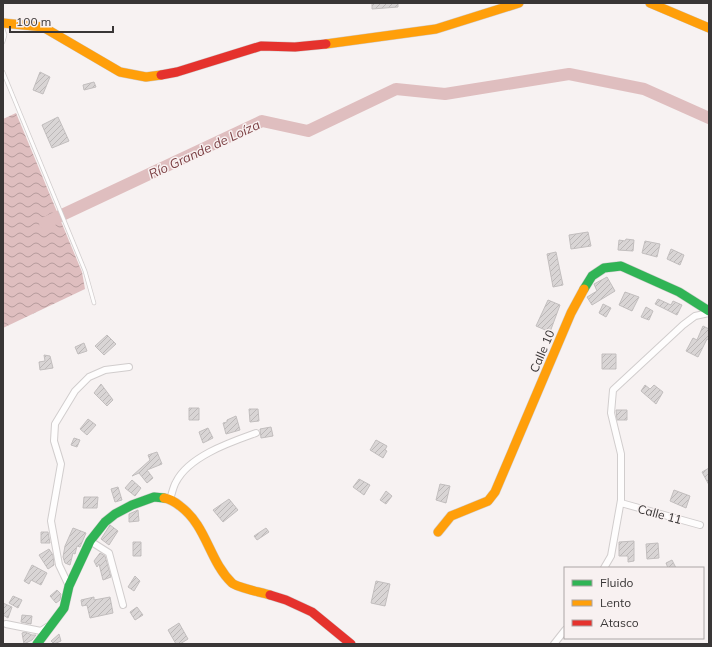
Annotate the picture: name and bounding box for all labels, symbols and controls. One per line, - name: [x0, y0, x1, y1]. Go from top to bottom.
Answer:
- scale bar: [10, 8, 113, 34]
- text: 100 m: [16, 14, 51, 29]
- water label: Río Grande de Loíza: [146, 116, 262, 182]
- street label: Calle 10: [526, 327, 558, 375]
- street label: Calle 11: [636, 501, 684, 527]
- legend: [564, 567, 704, 639]
- text: Fluido: [600, 575, 634, 590]
- text: Lento: [600, 595, 631, 610]
- text: Atasco: [600, 615, 639, 630]

